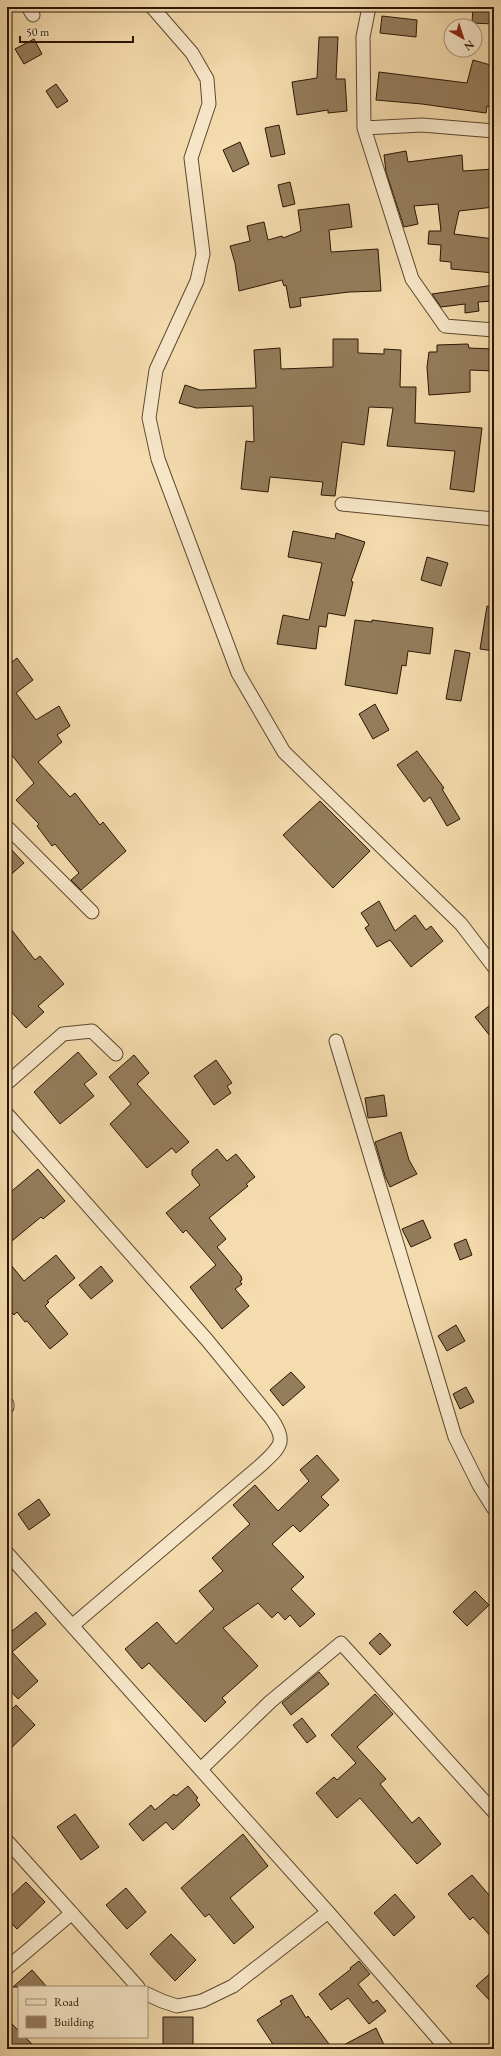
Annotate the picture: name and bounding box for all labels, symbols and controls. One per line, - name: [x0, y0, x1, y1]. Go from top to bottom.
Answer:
- scale bar: [20, 18, 133, 44]
- north arrow: [443, 18, 483, 58]
- text: 50 m: [26, 24, 50, 40]
- text: N: [461, 38, 477, 54]
- legend: [18, 1986, 148, 2038]
- text: Road: [54, 1994, 80, 2010]
- text: Building: [54, 2014, 95, 2030]

